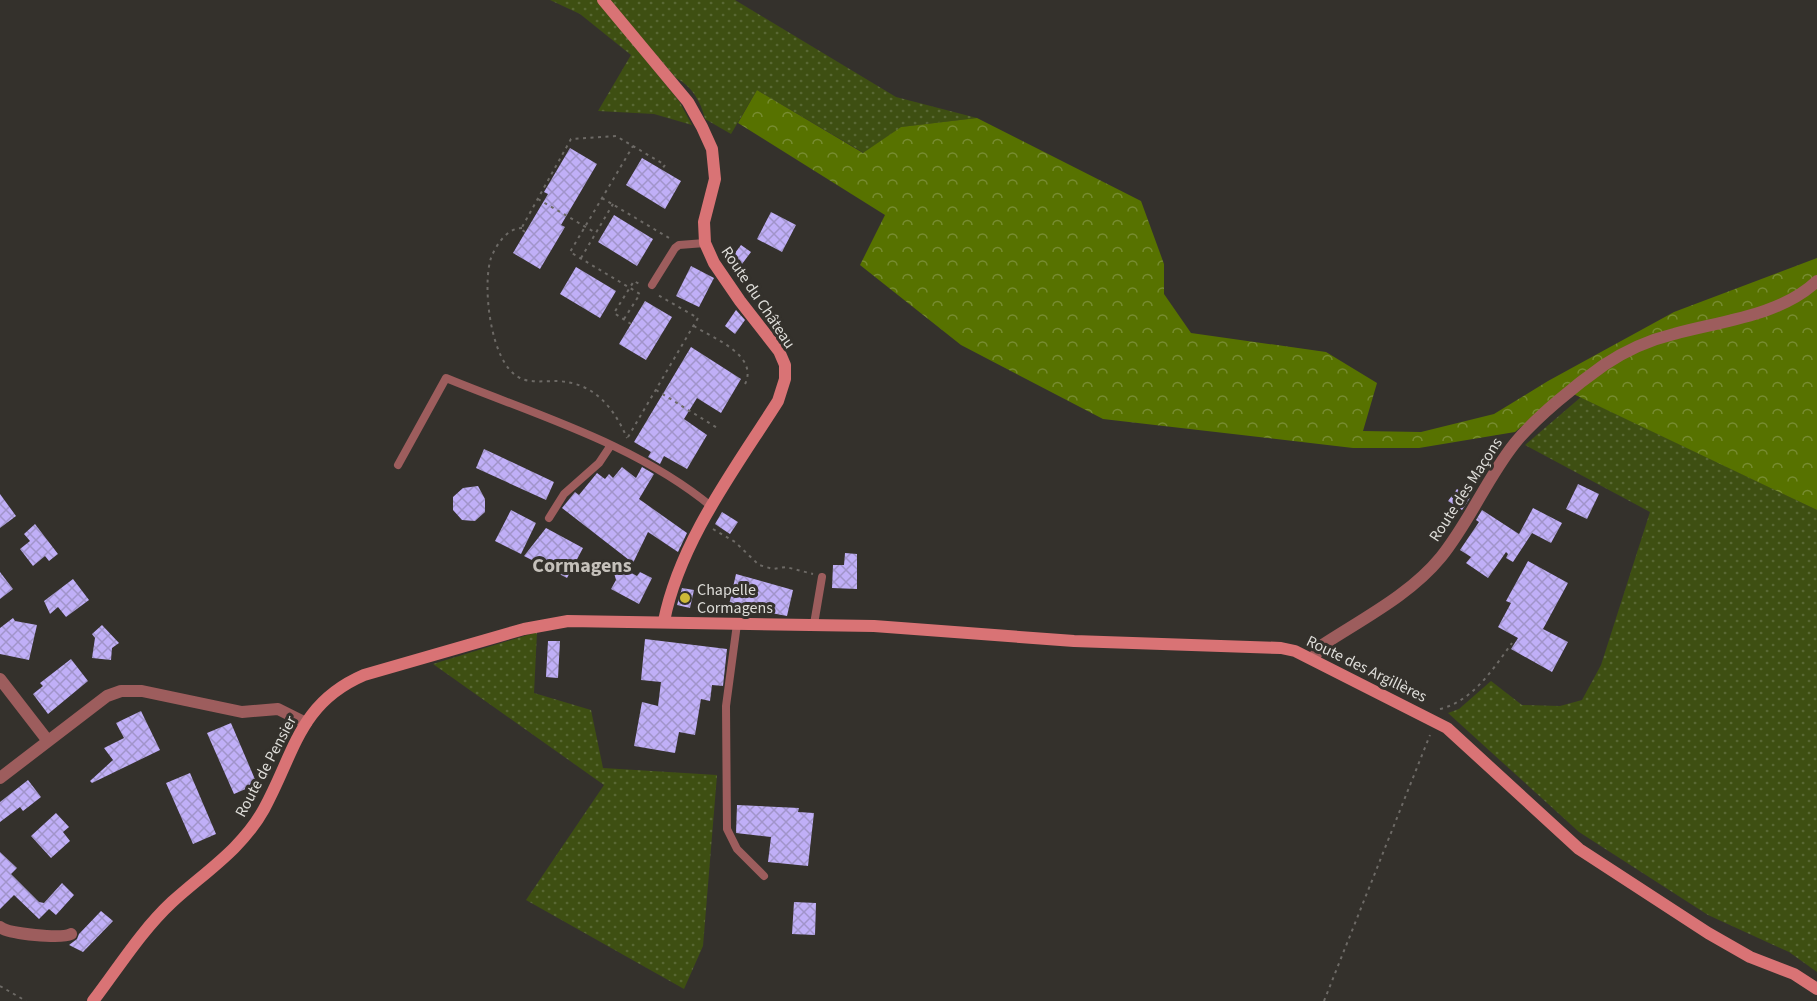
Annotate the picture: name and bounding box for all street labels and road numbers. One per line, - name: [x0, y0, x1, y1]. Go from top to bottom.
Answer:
- street label: Route du Château: [716, 242, 801, 353]
- street label: Route des Maçons: [1424, 433, 1508, 546]
- street label: Route des Argillères: [1303, 630, 1431, 708]
- street label: Route de Pensier: [230, 711, 302, 821]

